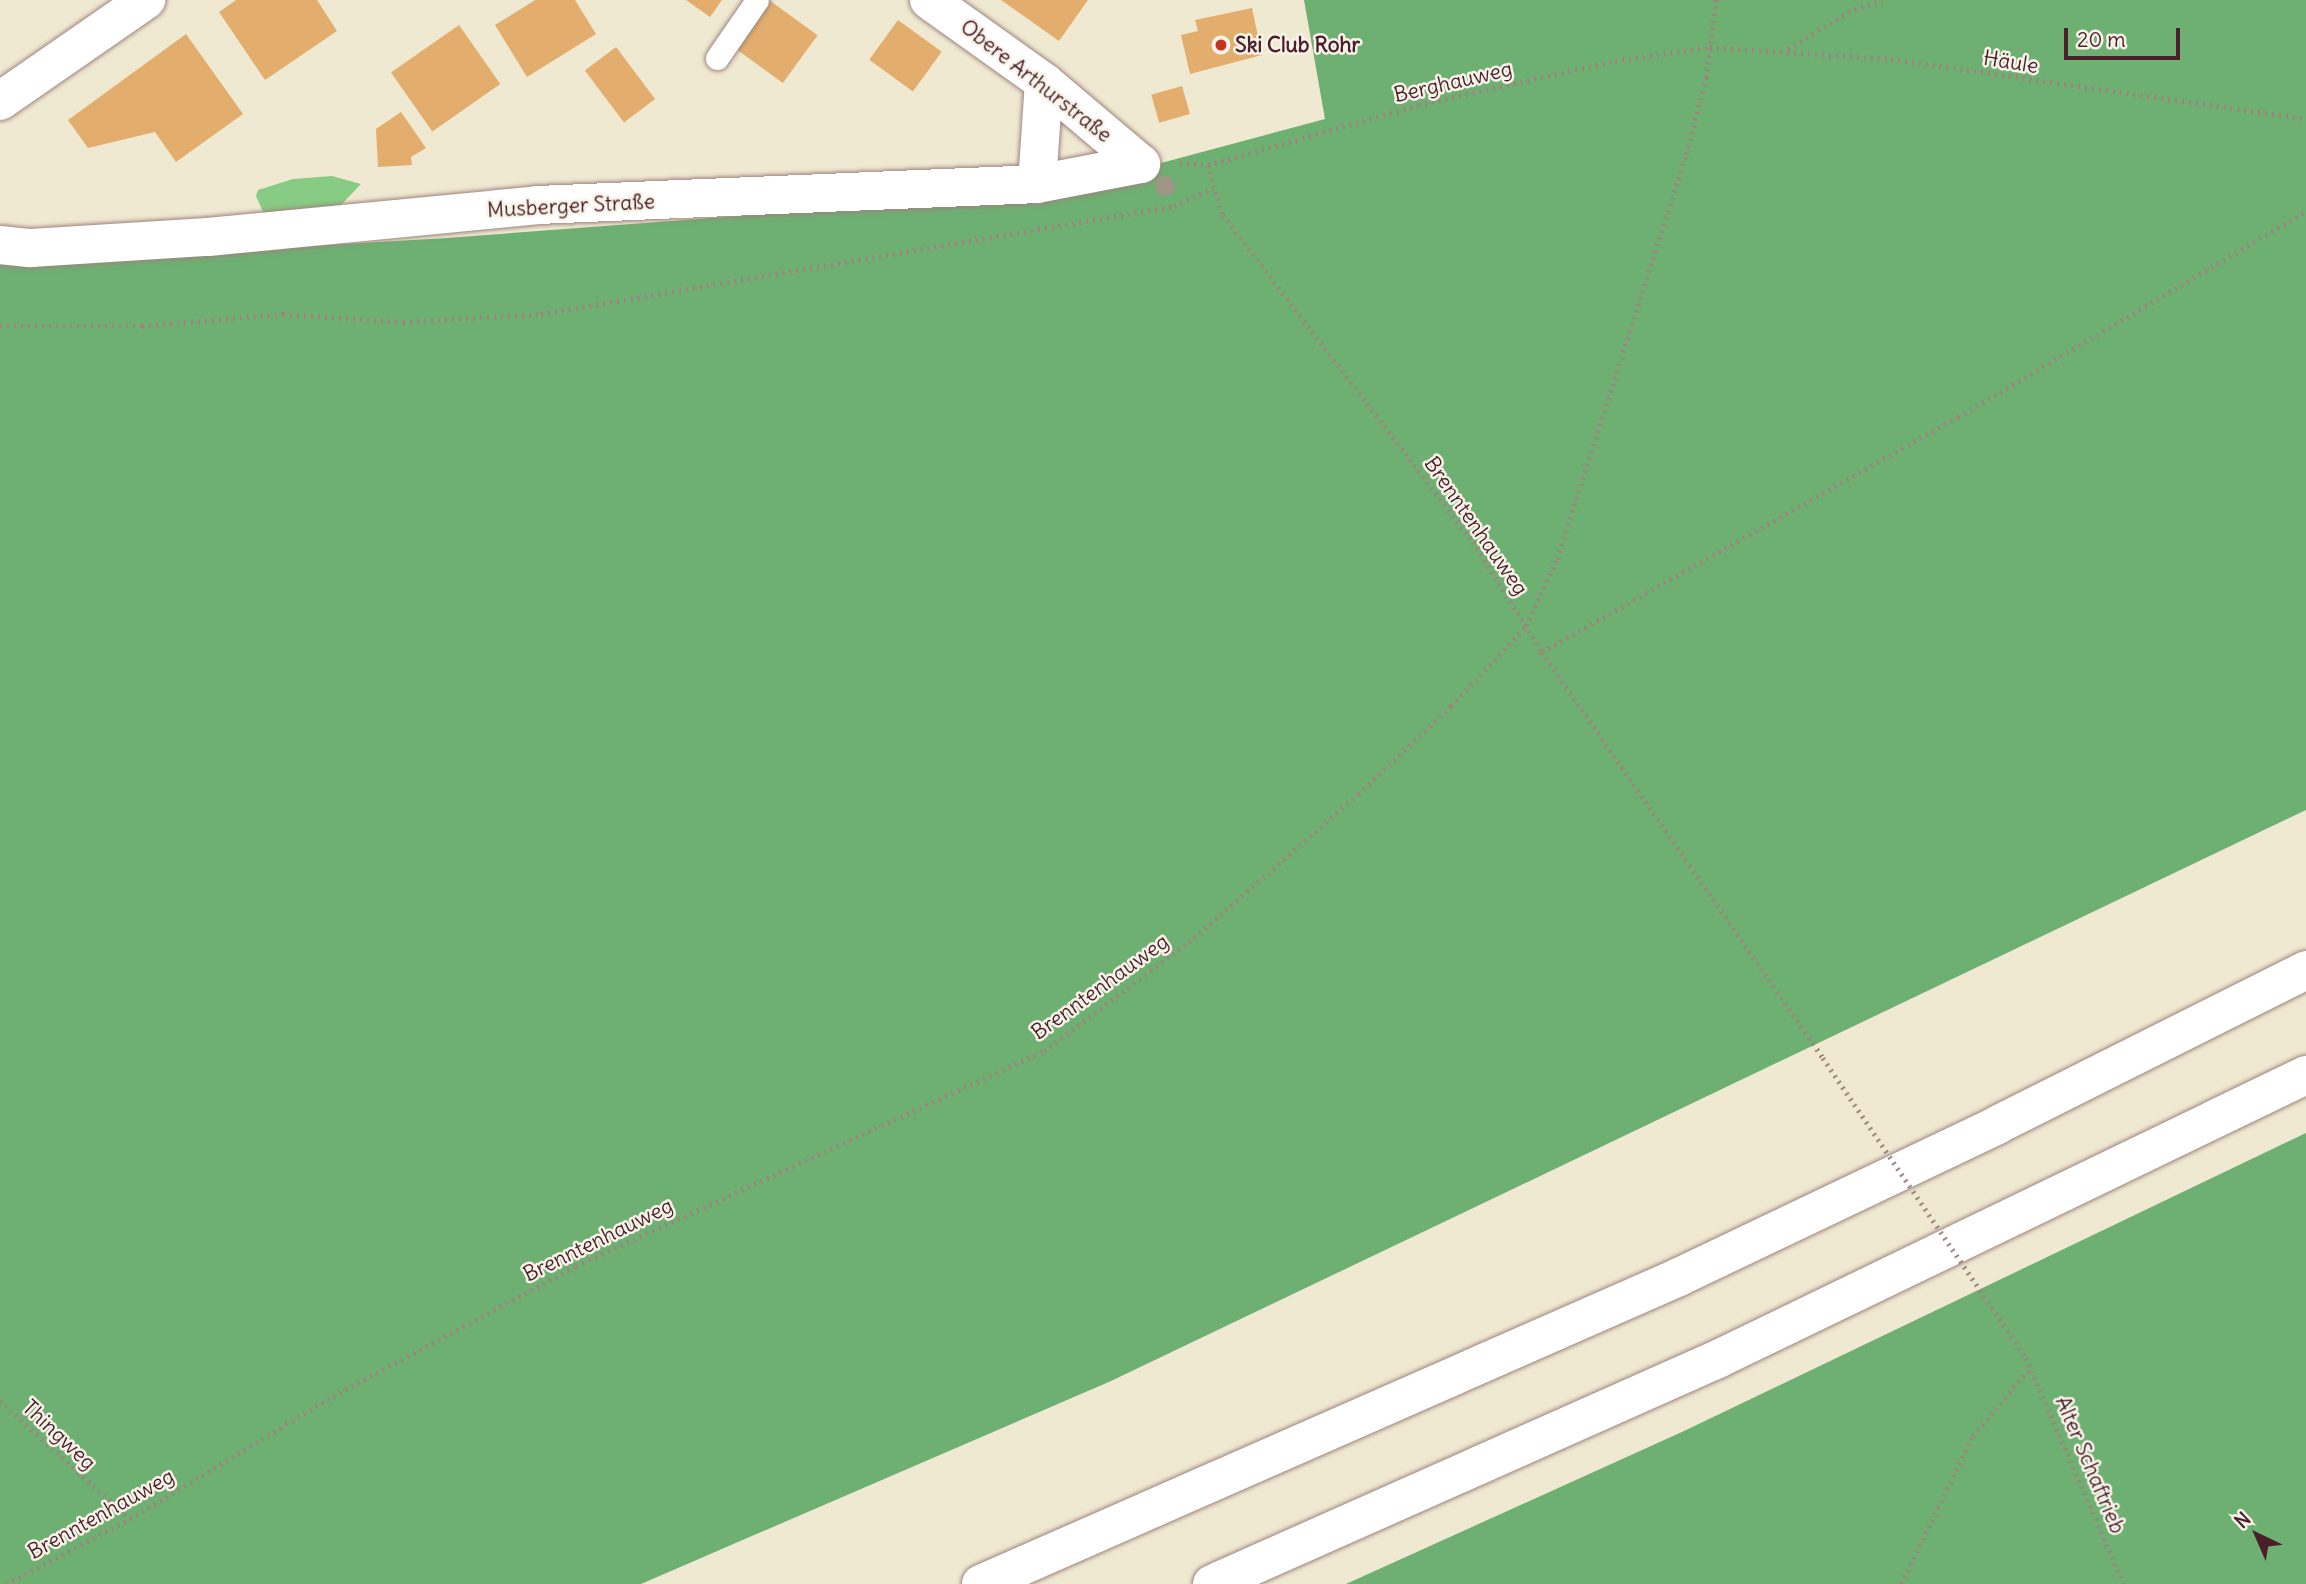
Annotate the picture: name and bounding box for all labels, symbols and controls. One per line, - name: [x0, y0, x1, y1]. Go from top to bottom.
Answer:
- street label: Obere Arthurstraße: [955, 14, 1117, 148]
- scale bar: [2068, 14, 2184, 58]
- text: 20 m: [2077, 26, 2126, 53]
- place label: Ski Club Rohr: [1235, 32, 1360, 58]
- marker: Ski Club Rohr: [1213, 37, 1229, 53]
- street label: Häule: [1982, 45, 2040, 79]
- street label: Berghauweg: [1391, 56, 1515, 108]
- street label: Musberger Straße: [486, 189, 656, 223]
- street label: Brenntenhauweg: [1419, 452, 1533, 600]
- street label: Brenntenhauweg: [1027, 929, 1173, 1045]
- street label: Brenntenhauweg: [519, 1193, 677, 1287]
- street label: Alter Schaftrieb: [2050, 1393, 2130, 1537]
- street label: Thingweg: [17, 1395, 101, 1475]
- street label: Brenntenhauweg: [23, 1463, 179, 1565]
- north arrow: [2222, 1500, 2292, 1570]
- text: N: [2229, 1507, 2255, 1533]

